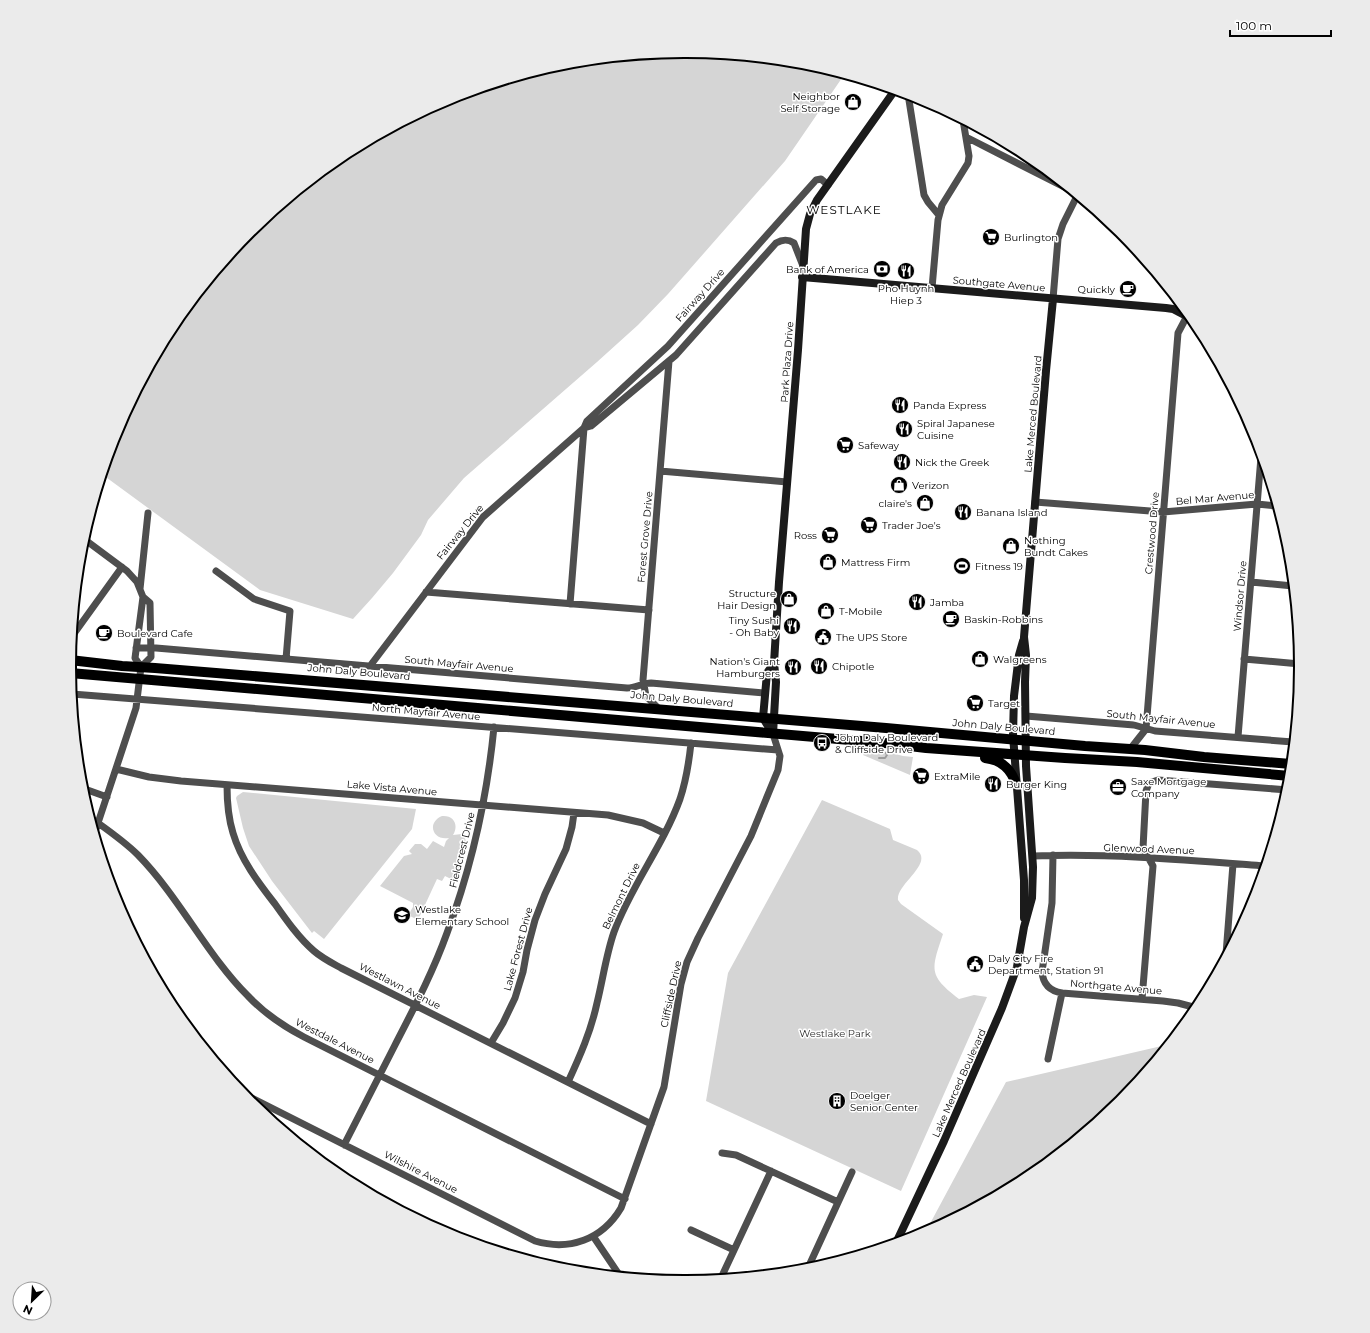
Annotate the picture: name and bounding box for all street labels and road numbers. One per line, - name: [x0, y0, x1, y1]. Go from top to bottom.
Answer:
- street label: Fairway Drive: [673, 266, 727, 324]
- street label: Southgate Avenue: [952, 273, 1046, 295]
- street label: Park Plaza Drive: [778, 321, 796, 403]
- street label: Lake Merced Boulevard: [1021, 355, 1045, 473]
- street label: Bel Mar Avenue: [1175, 488, 1255, 508]
- street label: Forest Grove Drive: [635, 491, 655, 583]
- street label: Crestwood Drive: [1142, 491, 1162, 575]
- street label: Fairway Drive: [434, 502, 486, 562]
- street label: Windsor Drive: [1230, 560, 1250, 632]
- street label: South Mayfair Avenue: [404, 653, 514, 675]
- street label: John Daly Boulevard: [306, 661, 411, 683]
- street label: John Daly Boulevard: [629, 688, 734, 710]
- street label: North Mayfair Avenue: [371, 701, 481, 723]
- street label: South Mayfair Avenue: [1106, 707, 1216, 731]
- street label: John Daly Boulevard: [951, 716, 1056, 738]
- street label: Lake Vista Avenue: [346, 778, 438, 798]
- street label: Fieldcrest Drive: [446, 811, 478, 889]
- street label: Glenwood Avenue: [1103, 841, 1195, 857]
- street label: Belmont Drive: [599, 860, 643, 932]
- street label: Lake Forest Drive: [501, 906, 535, 992]
- street label: Cliffside Drive: [658, 959, 684, 1029]
- street label: Westlawn Avenue: [357, 960, 443, 1012]
- street label: Northgate Avenue: [1069, 976, 1163, 998]
- street label: Westdale Avenue: [293, 1015, 377, 1067]
- street label: Lake Merced Boulevard: [929, 1027, 989, 1139]
- street label: Wilshire Avenue: [382, 1148, 460, 1196]

